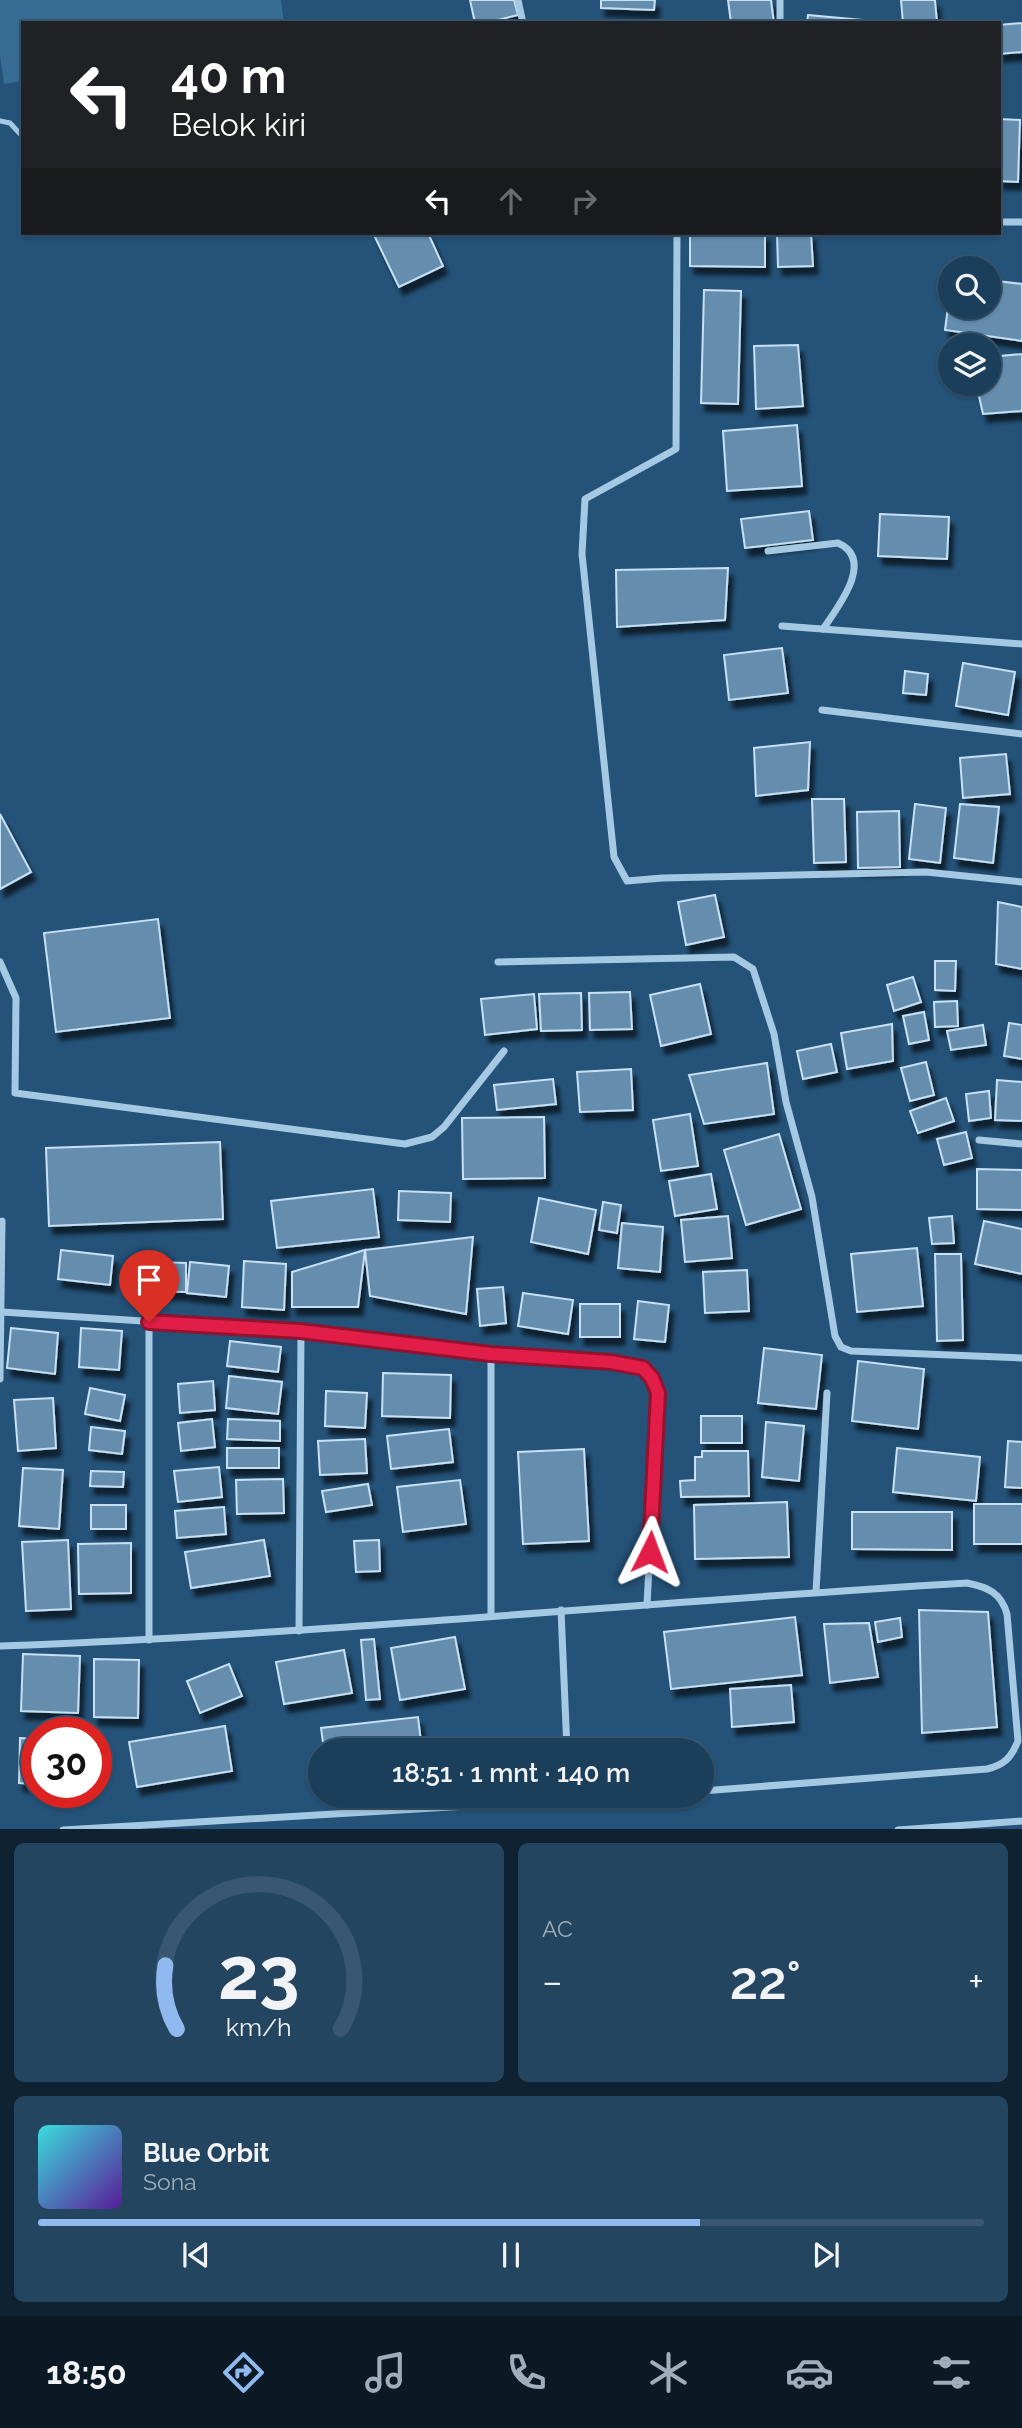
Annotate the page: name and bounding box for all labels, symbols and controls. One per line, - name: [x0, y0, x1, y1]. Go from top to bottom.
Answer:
- text: 40 m: [171, 47, 286, 104]
- icon: left: [56, 49, 147, 140]
- text: Belok kiri: [171, 106, 306, 143]
- icon: left: [419, 182, 457, 220]
- icon: ahead: [492, 182, 530, 220]
- icon: right: [565, 182, 603, 220]
- map controls: [938, 256, 1001, 396]
- button: search: [938, 256, 1001, 319]
- button: layers: [938, 333, 1001, 396]
- pin: [119, 1250, 179, 1322]
- icon: arrive: [130, 1261, 168, 1299]
- position arrow: [613, 1515, 687, 1589]
- speed limit sign: 30: [21, 1717, 112, 1808]
- text: 18:51 · 1 mnt · 140 m: [392, 1758, 630, 1788]
- text: AC: [542, 1915, 573, 1942]
- text: 23: [218, 1931, 300, 2016]
- text: 22°: [730, 1950, 801, 2011]
- text: −: [542, 1959, 562, 2004]
- text: +: [968, 1959, 984, 2004]
- text: km/h: [226, 2011, 292, 2041]
- text: Blue Orbit: [143, 2138, 270, 2168]
- text: Sona: [143, 2168, 197, 2195]
- icon: previous: [177, 2236, 215, 2274]
- icon: pause: [492, 2236, 530, 2274]
- icon: next: [807, 2236, 845, 2274]
- icon: directions: [219, 2348, 268, 2397]
- icon: music: [361, 2348, 410, 2397]
- icon: phone: [502, 2348, 551, 2397]
- icon: climate: [644, 2348, 693, 2397]
- icon: car: [785, 2348, 834, 2397]
- icon: filters: [927, 2348, 976, 2397]
- text: 18:50: [46, 2354, 127, 2391]

